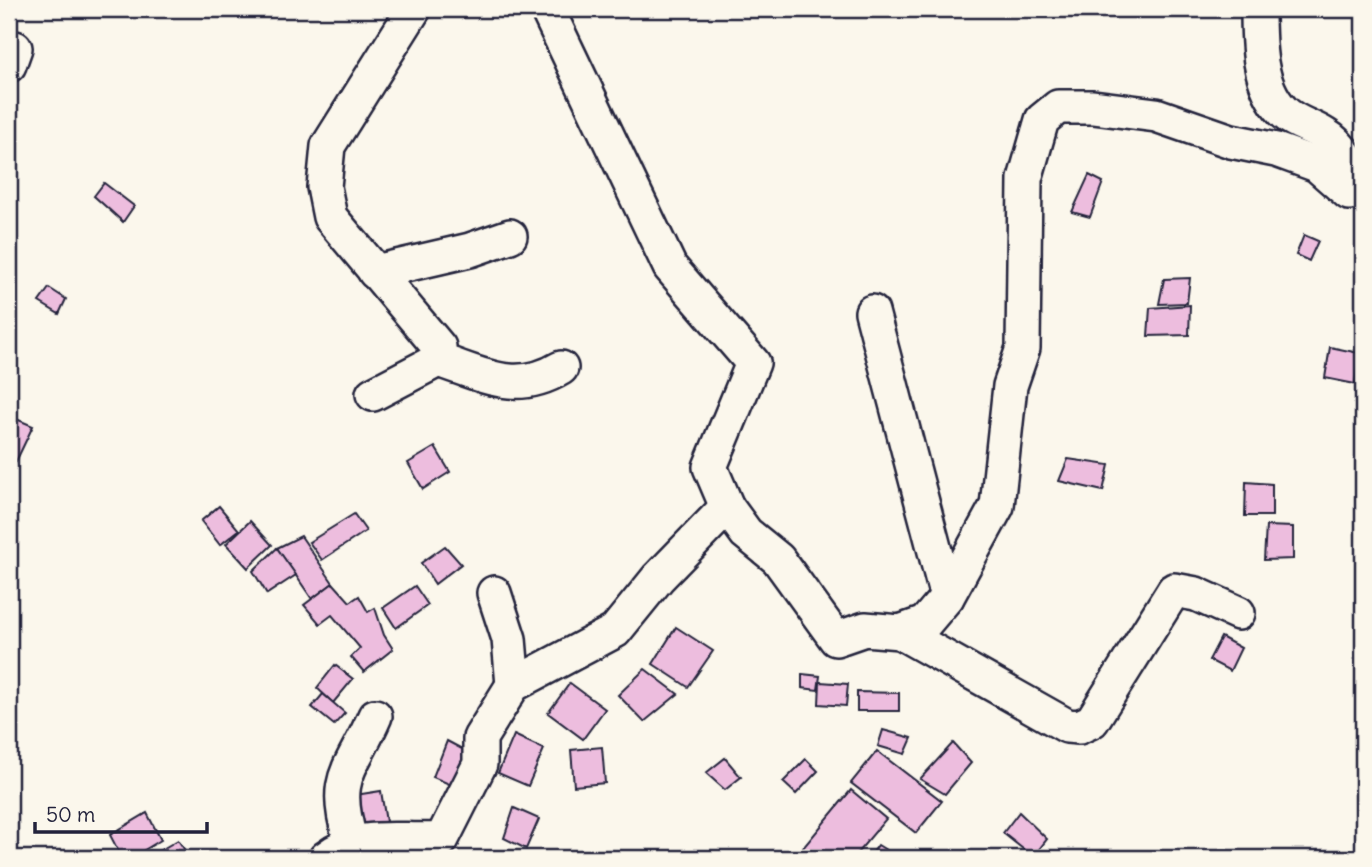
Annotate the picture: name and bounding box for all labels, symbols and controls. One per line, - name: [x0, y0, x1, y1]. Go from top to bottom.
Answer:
- scale bar: [35, 790, 206, 834]
- text: 50 m: [46, 801, 95, 828]

